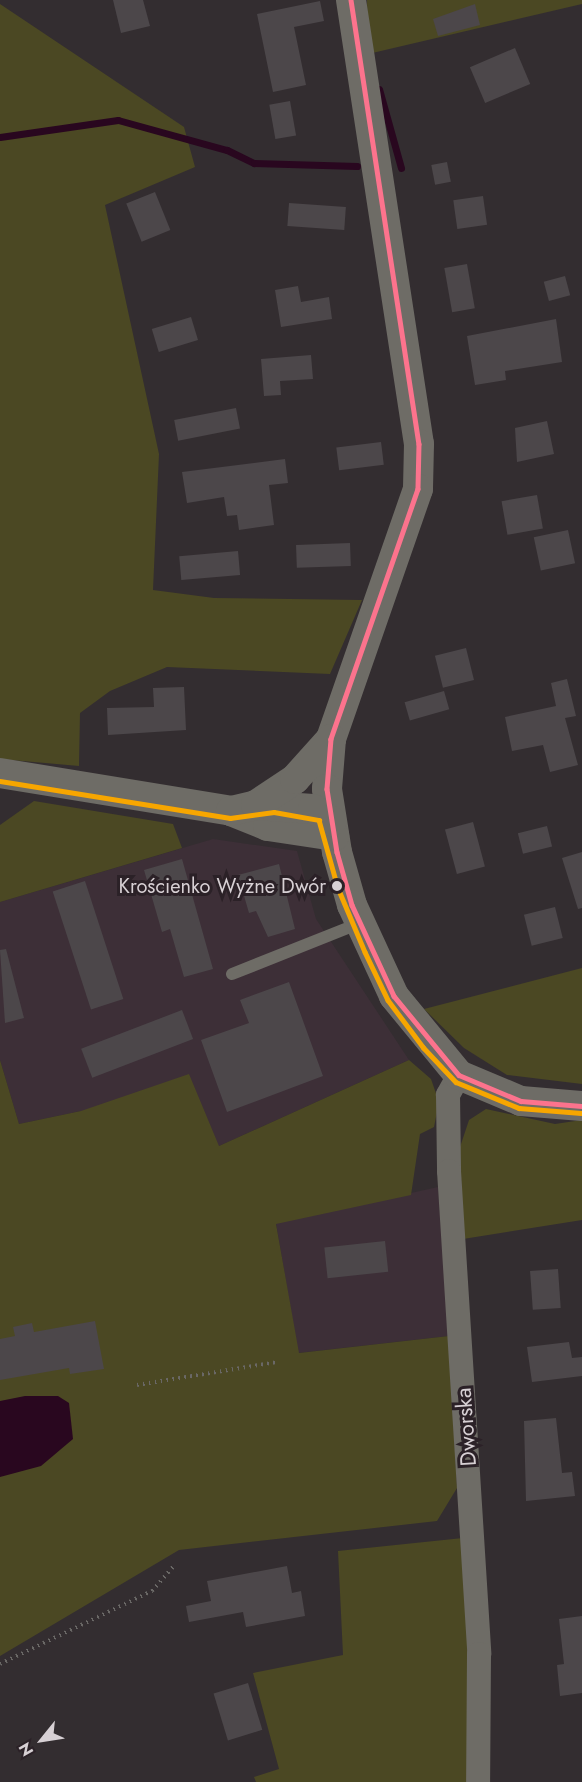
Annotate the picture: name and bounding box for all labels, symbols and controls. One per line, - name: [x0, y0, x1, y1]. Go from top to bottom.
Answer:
- place label: Krościenko Wyżne Dwór: [119, 874, 326, 898]
- marker: Krościenko Wyżne Dwór: [331, 880, 343, 892]
- street label: Dworska: [450, 1387, 482, 1467]
- north arrow: [12, 1710, 72, 1770]
- text: N: [13, 1738, 39, 1761]

